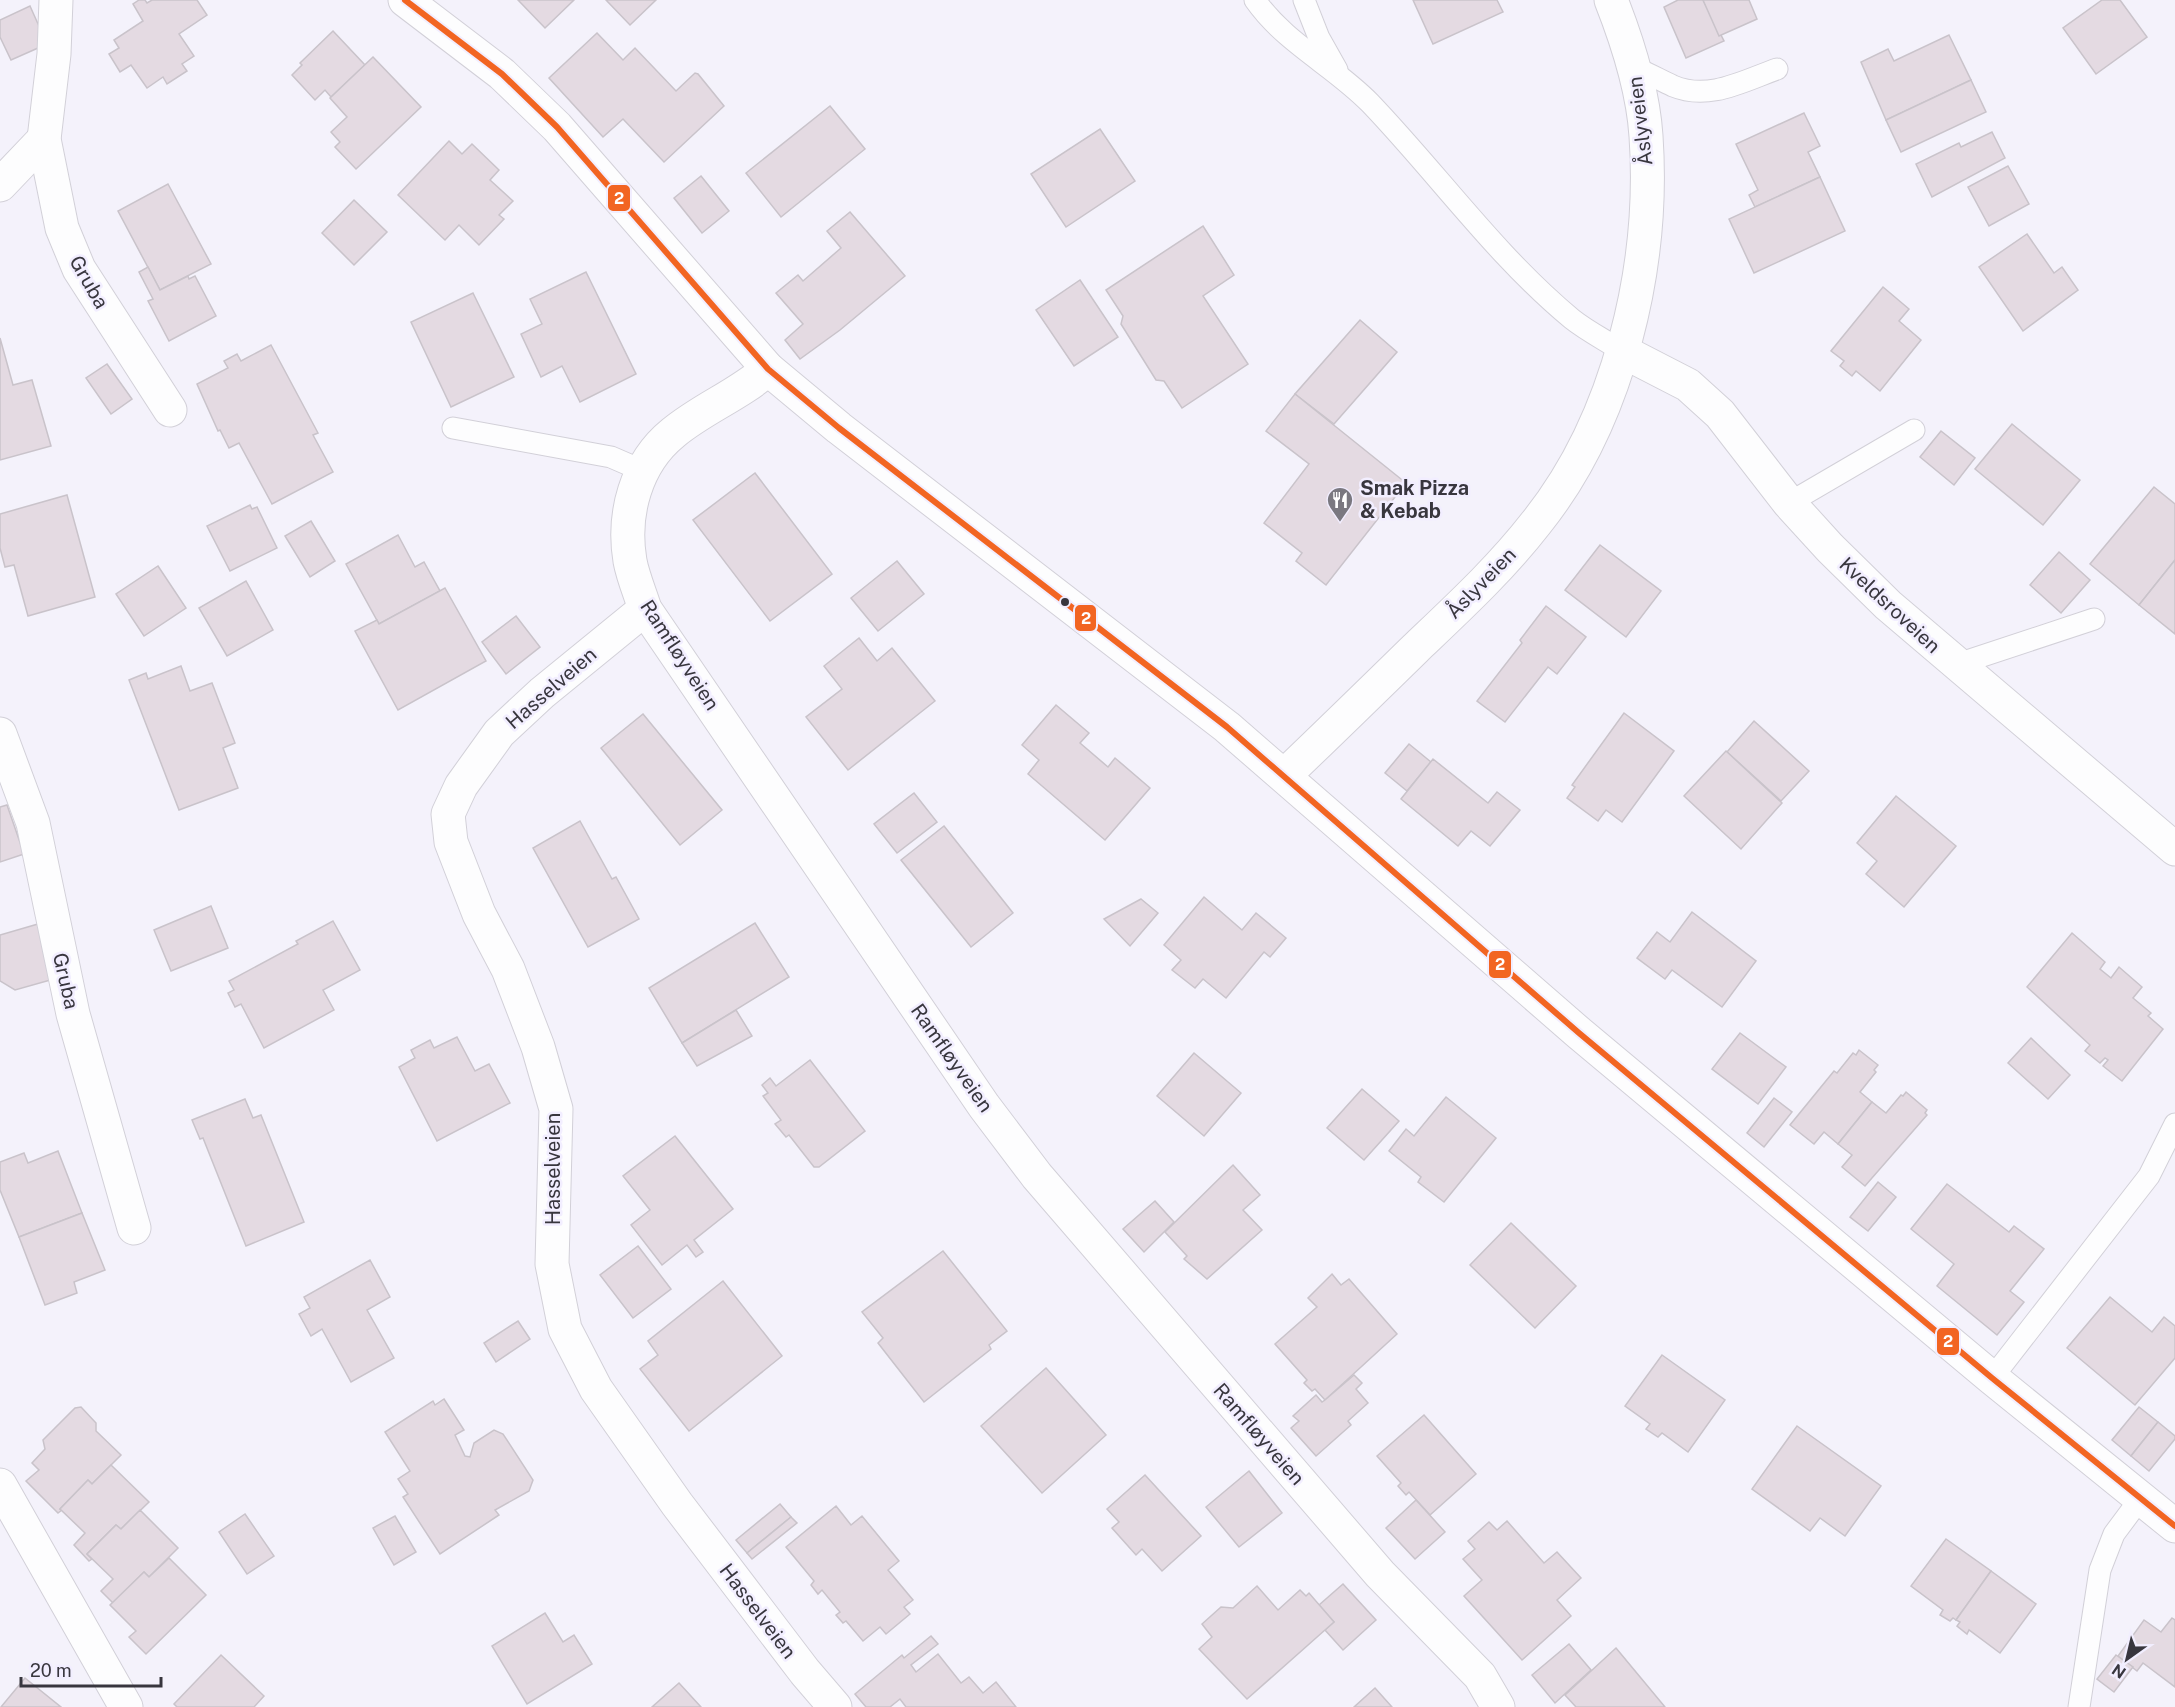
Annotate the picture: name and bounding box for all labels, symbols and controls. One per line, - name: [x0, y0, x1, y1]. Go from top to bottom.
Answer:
- street label: Åslyveien: [1621, 75, 1657, 167]
- line badge: 2: [607, 184, 631, 212]
- text: 2: [614, 189, 624, 208]
- street label: Gruba: [64, 251, 114, 313]
- place label: Smak Pizza & Kebab: [1360, 476, 1469, 523]
- restaurant icon: Smak Pizza & Kebab: [1325, 485, 1355, 523]
- street label: Åslyveien: [1440, 541, 1521, 624]
- street label: Kveldsroveien: [1834, 552, 1946, 658]
- street label: Ramfløyveien: [635, 595, 725, 715]
- unlabelled marker: [1059, 596, 1071, 608]
- line badge: 2: [1074, 604, 1097, 632]
- text: 2: [1081, 609, 1091, 628]
- street label: Hasselveien: [501, 642, 601, 734]
- street label: Gruba: [48, 950, 84, 1012]
- line badge: 2: [1488, 950, 1512, 979]
- text: 2: [1495, 955, 1505, 974]
- street label: Ramfløyveien: [906, 999, 998, 1117]
- street label: Hasselveien: [541, 1113, 565, 1225]
- line badge: 2: [1936, 1327, 1960, 1356]
- text: 2: [1943, 1332, 1953, 1351]
- street label: Ramfløyveien: [1208, 1378, 1310, 1490]
- street label: Hasselveien: [715, 1559, 801, 1663]
- north arrow: [2097, 1629, 2157, 1689]
- scale bar: [21, 1650, 160, 1688]
- text: 20 m: [30, 1660, 72, 1681]
- text: N: [2108, 1660, 2129, 1682]

